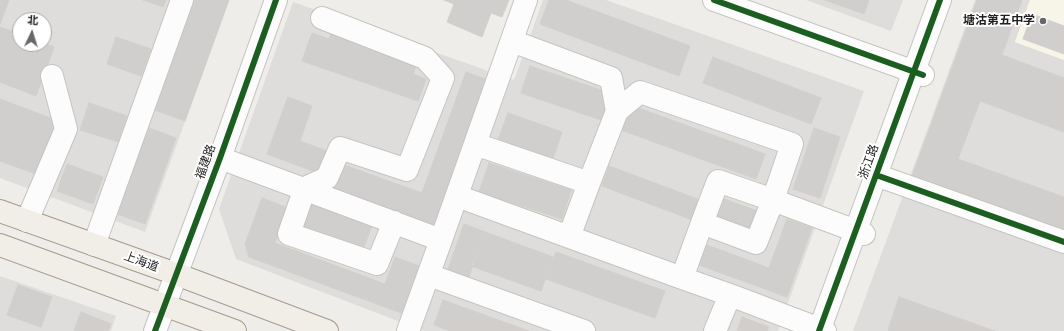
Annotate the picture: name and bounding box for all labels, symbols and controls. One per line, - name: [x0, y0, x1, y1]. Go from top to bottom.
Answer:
- north arrow: [12, 12, 52, 52]
- text: 北: [27, 14, 39, 27]
- place label: 塘沽第五中学: [963, 14, 1035, 28]
- marker: 塘沽第五中学: [1038, 16, 1048, 26]
- street label: 福建路: [193, 143, 219, 181]
- street label: 浙江路: [856, 143, 882, 181]
- street label: 上海道: [122, 249, 160, 275]

